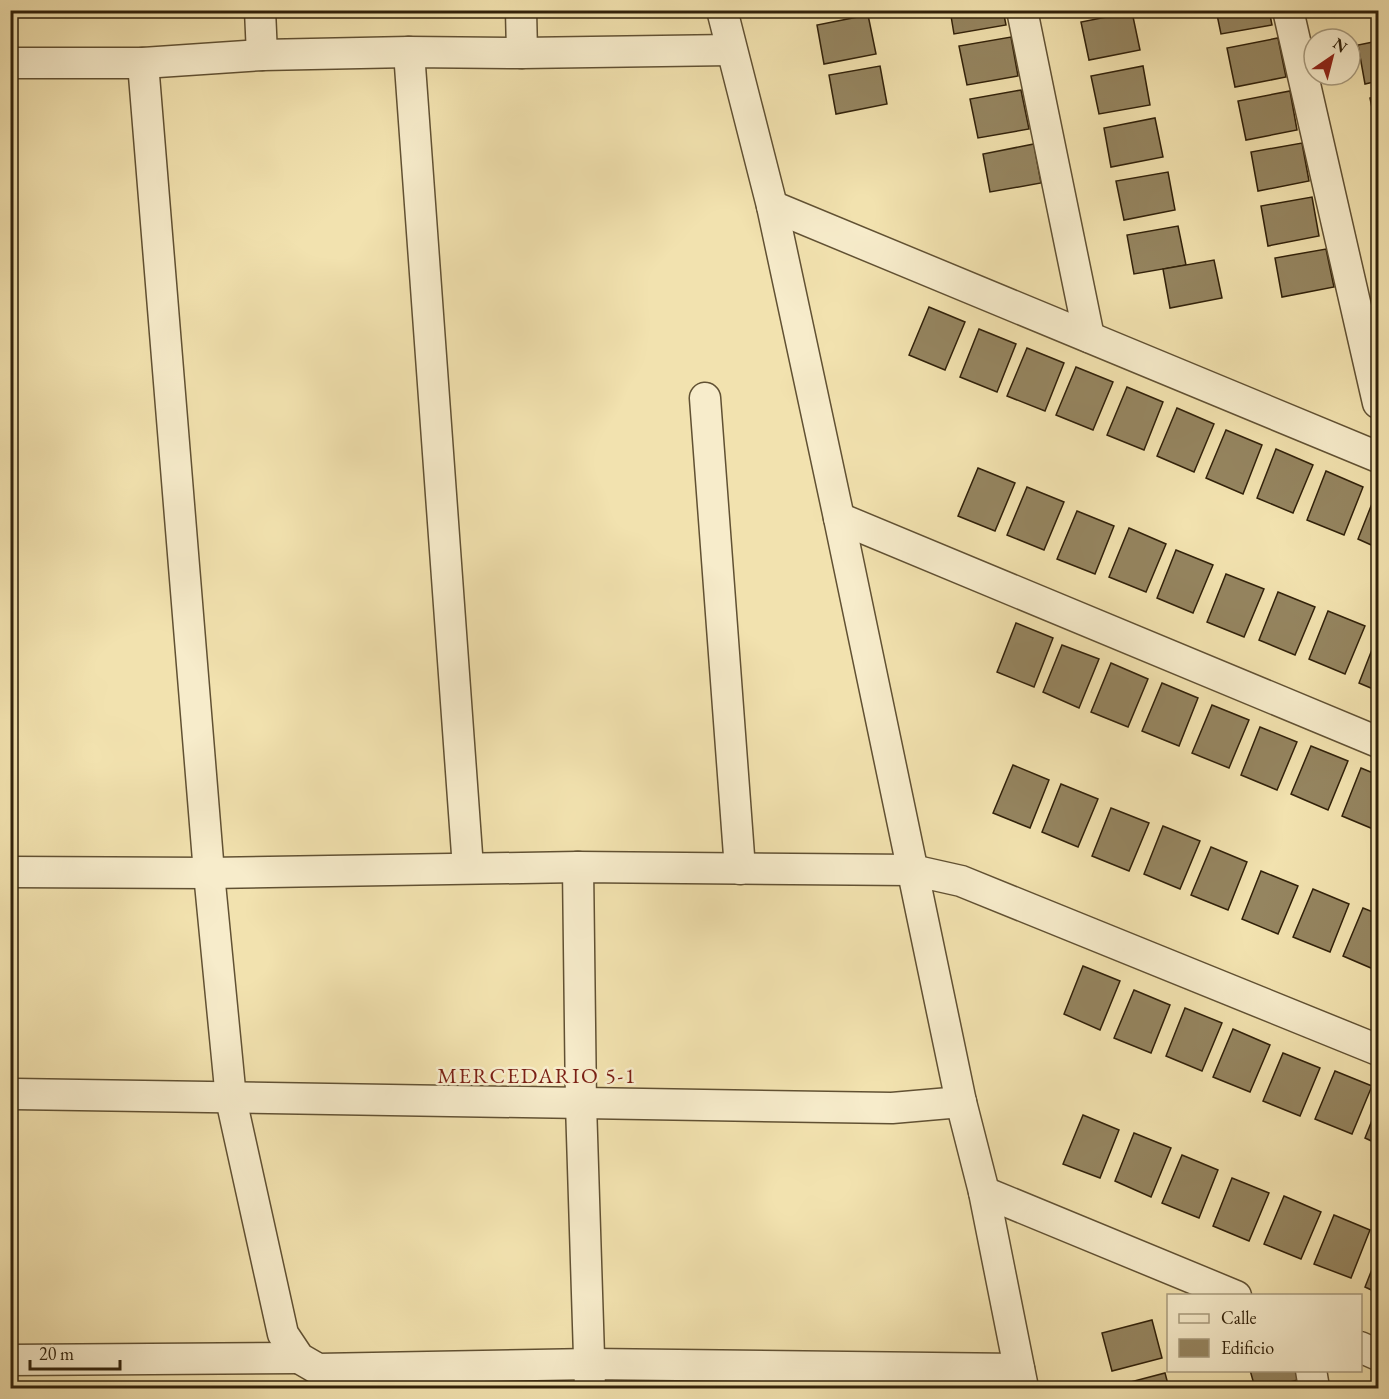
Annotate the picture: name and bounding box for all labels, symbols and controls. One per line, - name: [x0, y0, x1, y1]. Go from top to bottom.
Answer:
- north arrow: [1302, 27, 1362, 87]
- text: N: [1329, 33, 1352, 57]
- district label: MERCEDARIO 5-1: [437, 1061, 637, 1090]
- legend: [1167, 1294, 1362, 1372]
- text: Calle: [1221, 1306, 1257, 1329]
- scale bar: [30, 1333, 120, 1371]
- text: Edificio: [1221, 1336, 1274, 1359]
- text: 20 m: [39, 1342, 74, 1365]

